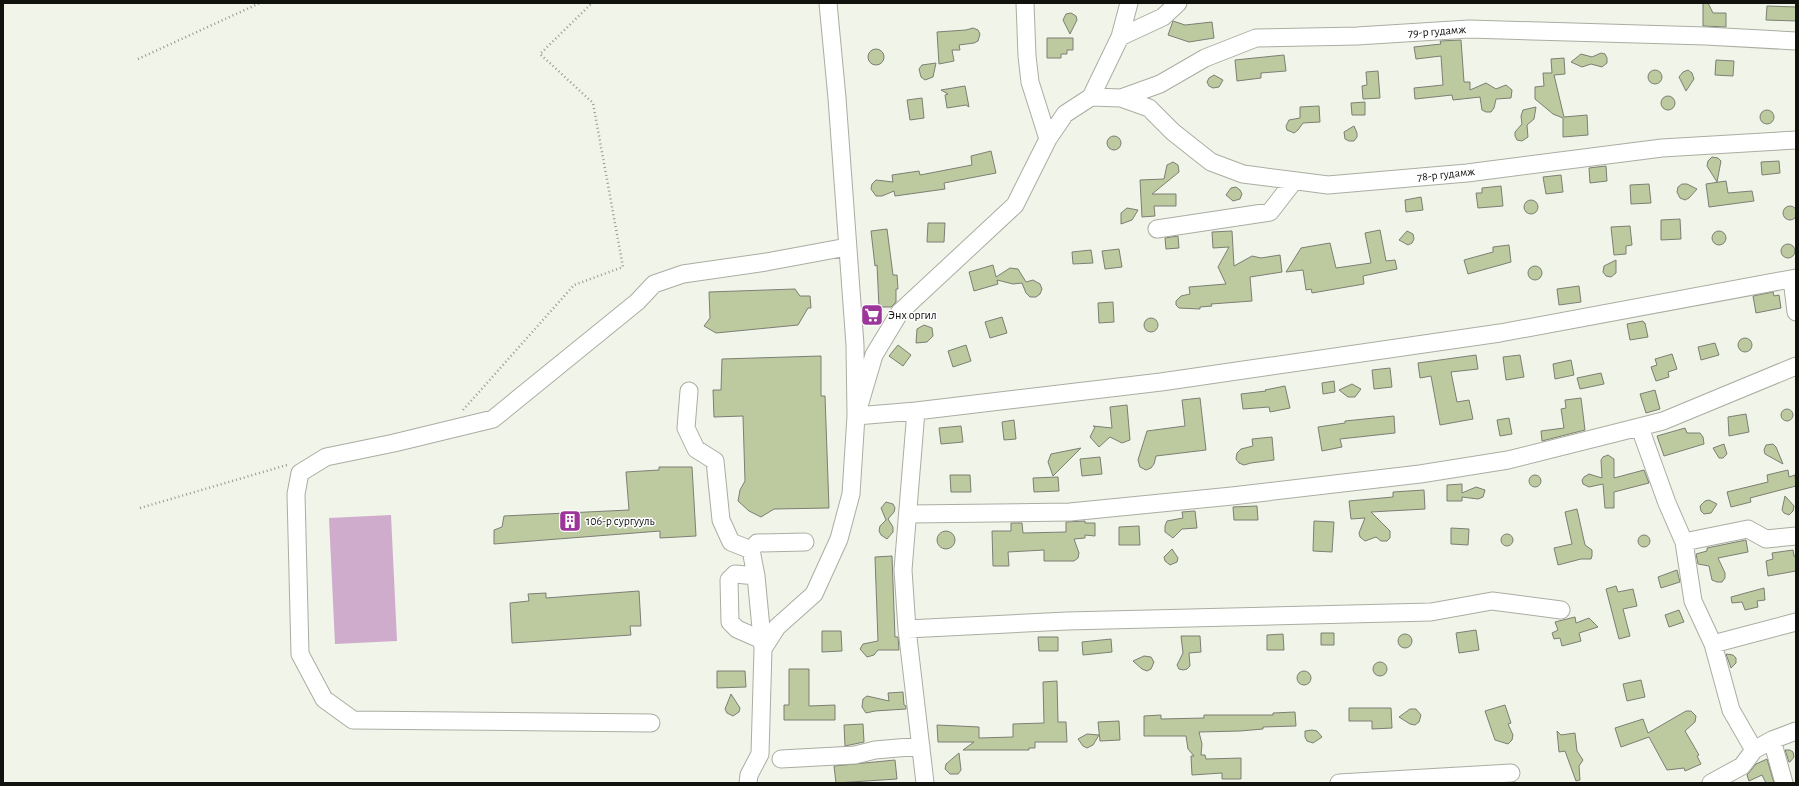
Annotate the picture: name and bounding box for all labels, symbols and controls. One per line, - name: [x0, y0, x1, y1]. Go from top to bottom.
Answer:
- street label: 79-р гудамж: [1408, 23, 1467, 40]
- street label: 78-р гудамж: [1417, 165, 1476, 184]
- supermarket icon: Энх оргил: [859, 302, 885, 328]
- place label: Энх оргил: [888, 309, 937, 321]
- building icon: 106-р сургууль: [557, 508, 583, 534]
- place label: 106-р сургууль: [586, 515, 655, 528]

